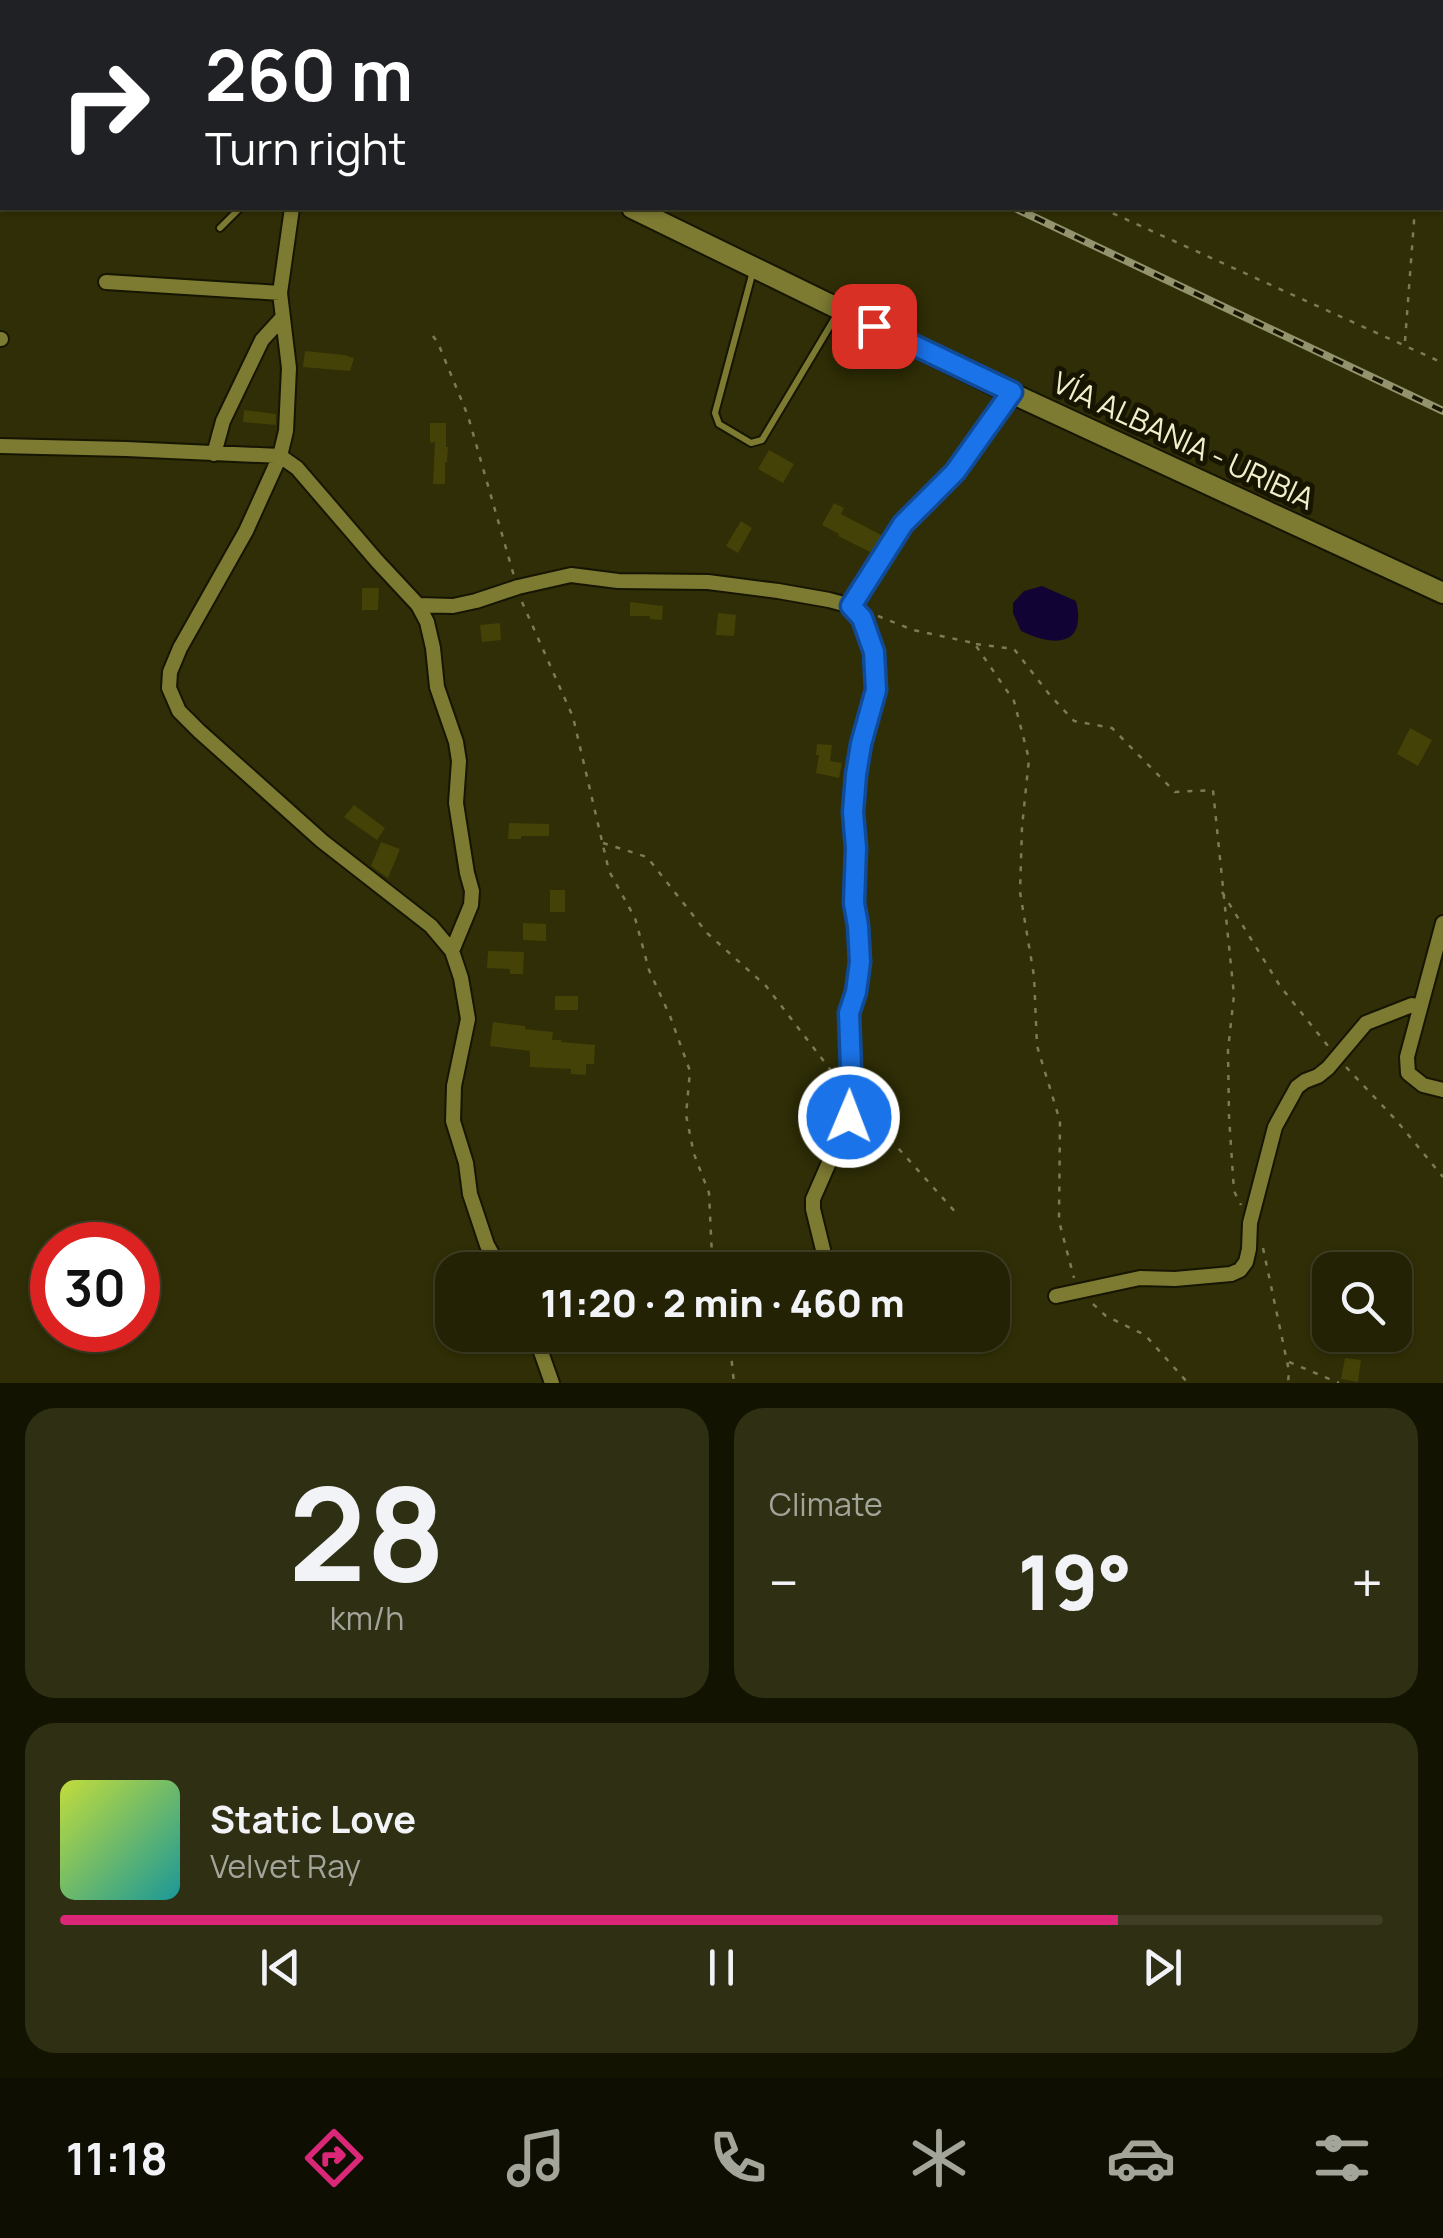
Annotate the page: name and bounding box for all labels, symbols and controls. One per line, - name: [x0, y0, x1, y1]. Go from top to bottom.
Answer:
- text: 260 m: [205, 26, 413, 122]
- icon: right: [40, 40, 170, 170]
- text: Turn right: [205, 117, 406, 179]
- pin: [832, 284, 917, 369]
- icon: arrive: [847, 299, 902, 354]
- street label: VÍA ALBANIA - URIBIA: [1046, 361, 1322, 519]
- position arrow: [797, 1065, 901, 1169]
- speed limit sign: 30: [30, 1222, 160, 1352]
- map controls: [1312, 1252, 1412, 1352]
- button: search: [1312, 1252, 1412, 1352]
- text: 11:20 · 2 min · 460 m: [540, 1276, 905, 1328]
- text: 28: [288, 1442, 446, 1620]
- text: Climate: [769, 1482, 883, 1526]
- text: 19°: [1018, 1530, 1132, 1633]
- text: −: [769, 1544, 799, 1620]
- text: +: [1351, 1544, 1383, 1620]
- text: km/h: [330, 1596, 404, 1640]
- text: Static Love: [210, 1792, 416, 1844]
- text: Velvet Ray: [210, 1844, 361, 1888]
- icon: previous: [253, 1940, 308, 1995]
- icon: pause: [694, 1940, 749, 1995]
- icon: next: [1135, 1940, 1190, 1995]
- icon: directions: [299, 2123, 369, 2193]
- icon: music: [501, 2123, 571, 2193]
- icon: phone: [703, 2123, 773, 2193]
- icon: climate: [904, 2123, 974, 2193]
- icon: car: [1106, 2123, 1176, 2193]
- icon: filters: [1307, 2123, 1377, 2193]
- text: 11:18: [66, 2127, 168, 2189]

